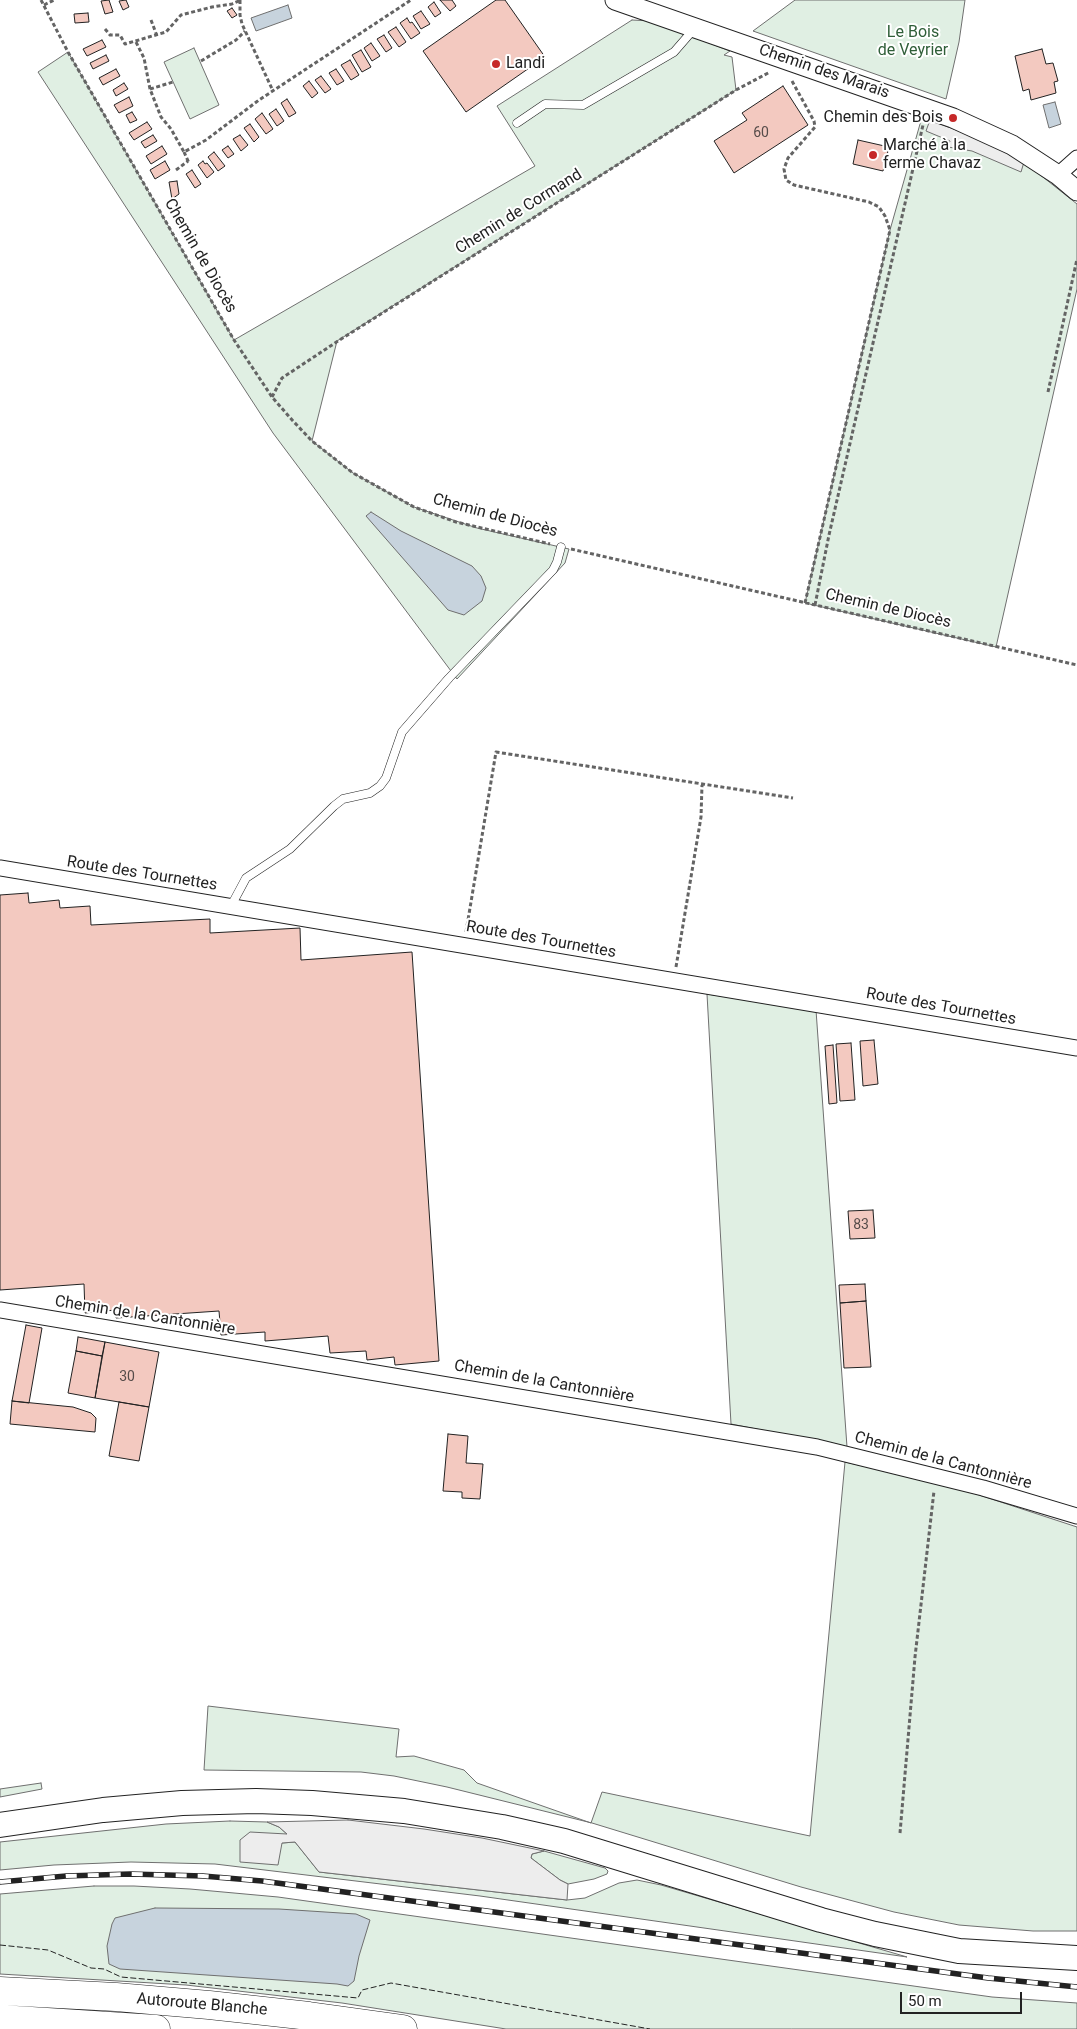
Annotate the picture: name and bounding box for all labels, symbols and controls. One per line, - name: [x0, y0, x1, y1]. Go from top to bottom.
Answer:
- park label: Le Bois de Veyrier: [878, 23, 948, 61]
- street label: Chemin des Marais: [756, 41, 892, 103]
- place label: Landi: [506, 54, 545, 74]
- marker: Landi: [490, 58, 502, 70]
- place label: Chemin des Bois: [824, 108, 943, 128]
- marker: Chemin des Bois: [947, 112, 959, 124]
- house number: 60: [753, 125, 769, 141]
- place label: Marché à la ferme Chavaz: [883, 136, 981, 174]
- marker: Marché à la ferme Chavaz: [867, 149, 879, 161]
- street label: Chemin de Cormand: [452, 165, 586, 259]
- street label: Chemin de Diocès: [160, 196, 240, 316]
- street label: Chemin de Diocès: [430, 490, 560, 542]
- street label: Chemin de Diocès: [823, 585, 953, 633]
- street label: Route des Tournettes: [65, 853, 219, 895]
- street label: Route des Tournettes: [465, 917, 617, 963]
- street label: Route des Tournettes: [865, 984, 1017, 1030]
- house number: 83: [853, 1217, 869, 1233]
- street label: Chemin de la Cantonnière: [53, 1292, 237, 1340]
- street label: Chemin de la Cantonnière: [453, 1357, 635, 1407]
- house number: 30: [119, 1369, 135, 1385]
- street label: Chemin de la Cantonnière: [852, 1428, 1034, 1494]
- scale bar: [902, 1982, 1024, 2014]
- street label: Autoroute Blanche: [136, 1990, 268, 2020]
- text: 50 m: [908, 1992, 942, 2010]

